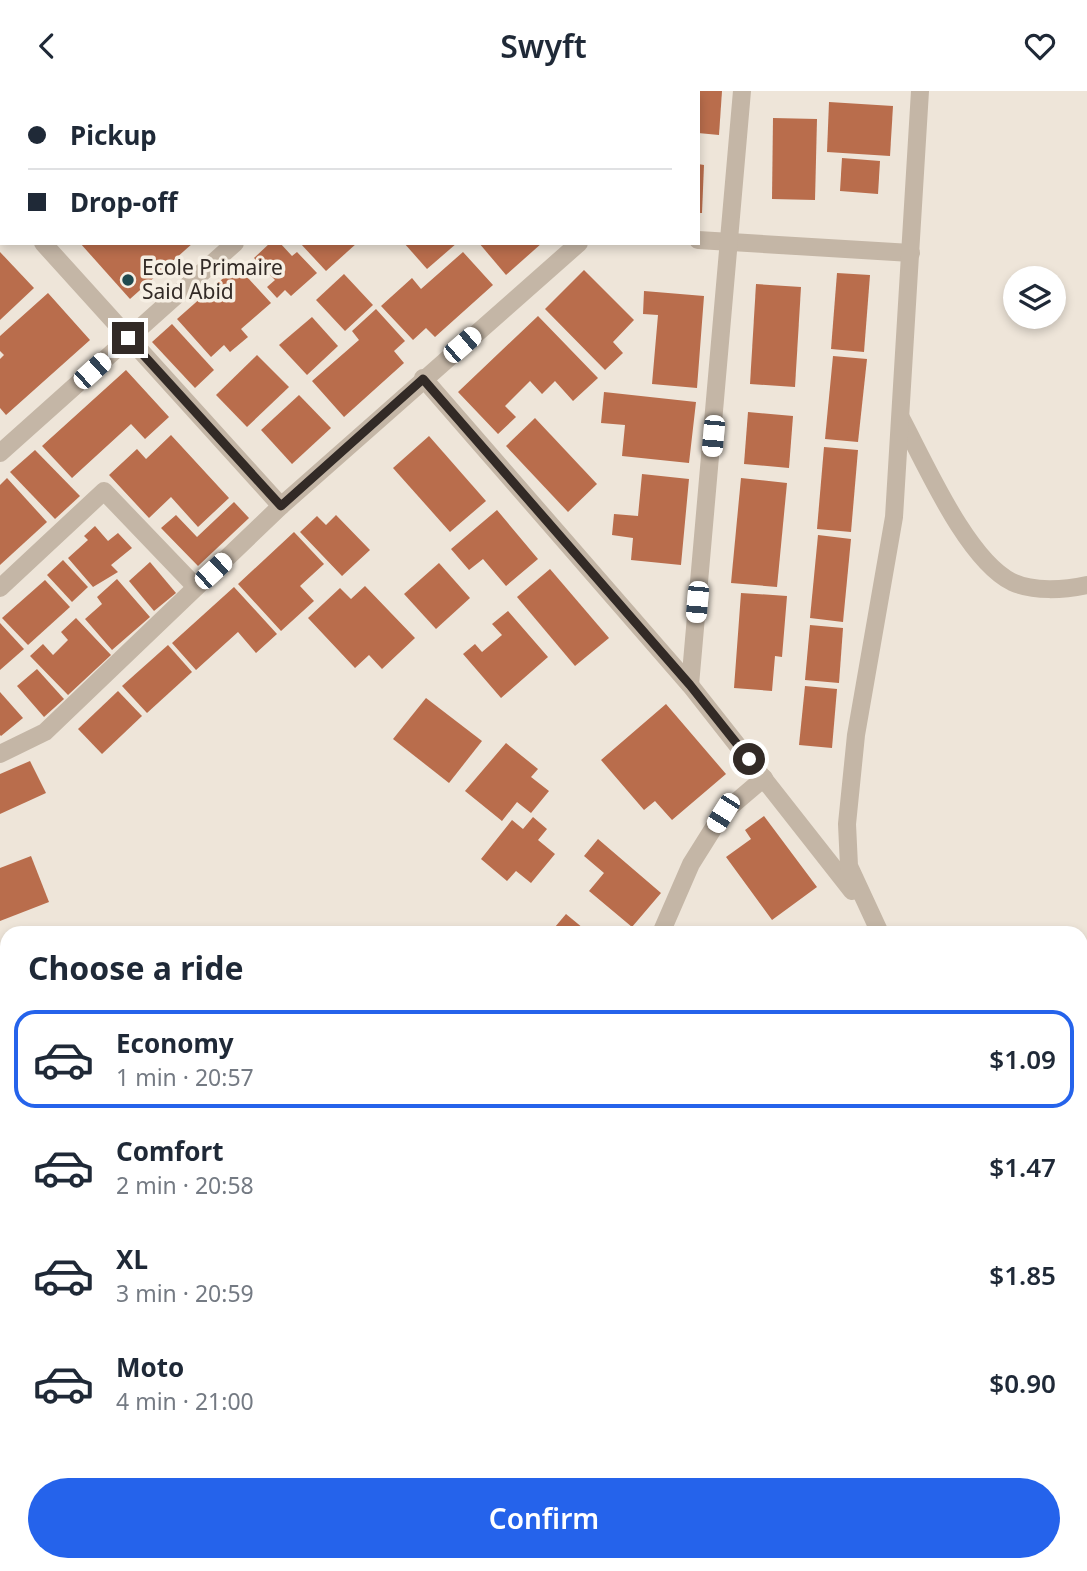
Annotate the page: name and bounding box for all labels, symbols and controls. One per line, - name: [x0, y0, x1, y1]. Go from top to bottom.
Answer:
- text: Swyft: [500, 24, 587, 67]
- icon: back: [28, 27, 66, 65]
- icon: heart: [1021, 27, 1059, 65]
- text: Pickup: [70, 117, 157, 153]
- text: Drop-off: [70, 184, 177, 220]
- place label: Ecole Primaire Said Abid: [142, 253, 283, 305]
- map controls: [1003, 266, 1066, 329]
- button: layers: [1003, 266, 1066, 329]
- marker: Ecole Primaire Said Abid: [120, 272, 136, 288]
- route end: [112, 322, 144, 354]
- car: [440, 323, 485, 367]
- car: [70, 349, 115, 393]
- car: [701, 414, 726, 458]
- car: [191, 549, 236, 593]
- car: [685, 580, 710, 624]
- route start: [733, 743, 765, 775]
- car: [703, 790, 744, 836]
- text: Choose a ride: [28, 946, 244, 989]
- text: Economy: [116, 1025, 234, 1061]
- icon: car: [32, 1028, 95, 1091]
- text: $1.09: [989, 1041, 1056, 1077]
- text: 1 min · 20:57: [116, 1061, 254, 1093]
- text: Comfort: [116, 1133, 224, 1169]
- icon: car: [32, 1136, 95, 1199]
- text: $1.47: [989, 1149, 1056, 1185]
- text: 2 min · 20:58: [116, 1169, 254, 1201]
- text: XL: [116, 1241, 148, 1277]
- icon: car: [32, 1244, 95, 1307]
- text: $1.85: [989, 1257, 1056, 1293]
- text: 3 min · 20:59: [116, 1277, 254, 1309]
- text: Moto: [116, 1349, 184, 1385]
- icon: car: [32, 1352, 95, 1415]
- text: $0.90: [989, 1365, 1056, 1401]
- text: 4 min · 21:00: [116, 1385, 254, 1417]
- button: Confirm: [28, 1478, 1060, 1558]

